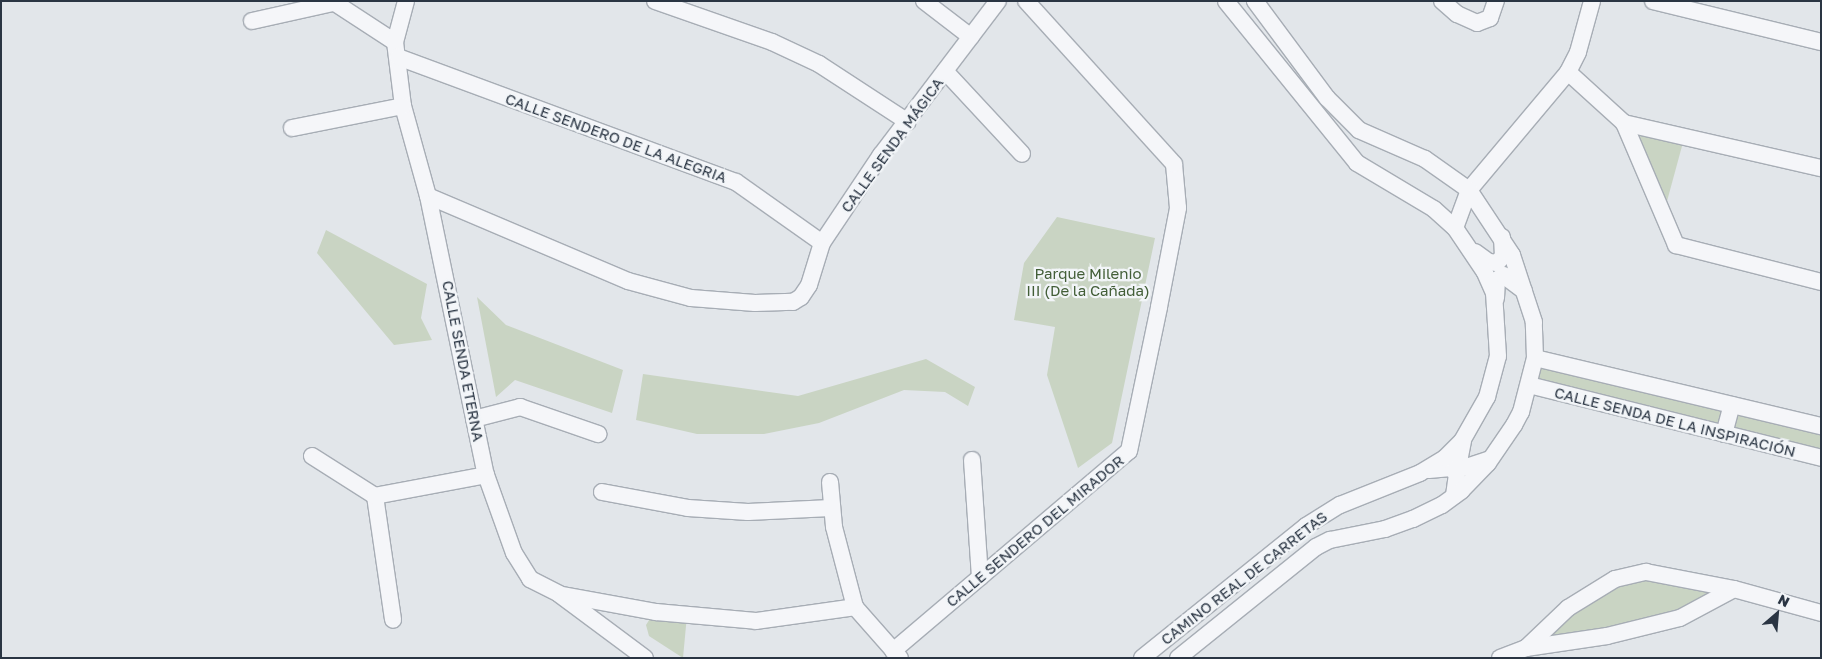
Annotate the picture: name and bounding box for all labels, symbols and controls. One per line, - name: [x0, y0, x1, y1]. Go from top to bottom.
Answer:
- street label: CALLE SENDA MÁGICA: [837, 74, 947, 216]
- street label: CALLE SENDERO DE LA ALEGRIA: [503, 89, 729, 187]
- park label: Parque Milenio III (De la Cañada): [1026, 264, 1150, 299]
- street label: CALLE SENDA ETERNA: [439, 279, 487, 443]
- street label: CALLE SENDA DE LA INSPIRACIÓN: [1553, 383, 1797, 461]
- street label: CALLE SENDERO DEL MIRADOR: [942, 451, 1128, 611]
- street label: CAMINO REAL DE CARRETAS: [1157, 507, 1331, 649]
- north arrow: [1752, 589, 1802, 639]
- text: N: [1775, 590, 1793, 610]

